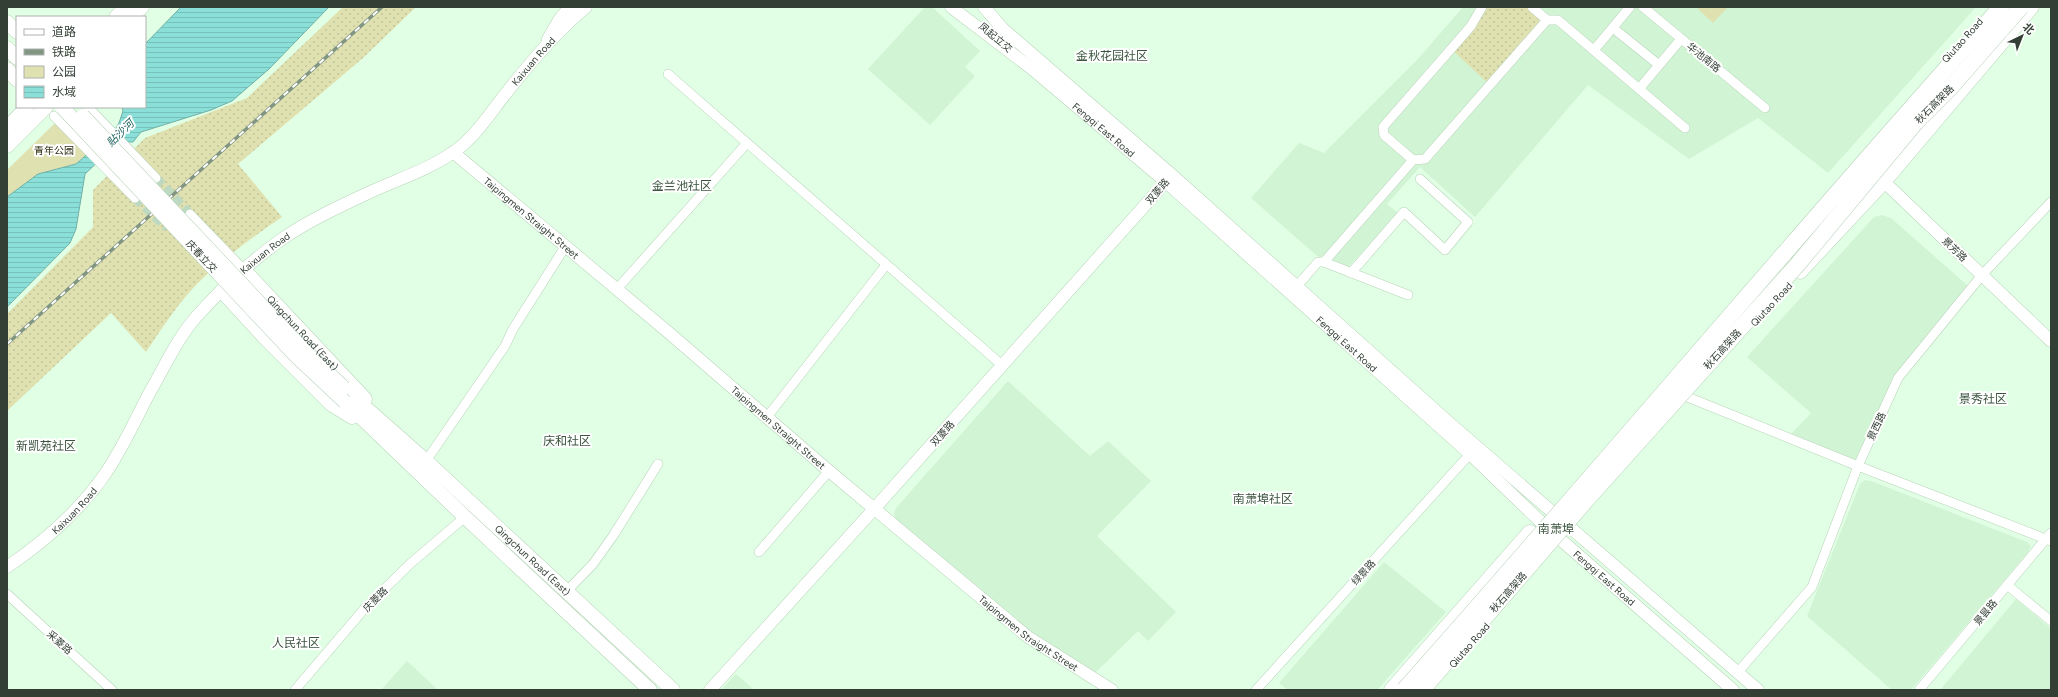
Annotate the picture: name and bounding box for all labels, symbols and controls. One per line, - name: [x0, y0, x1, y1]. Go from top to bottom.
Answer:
- street label: Qiutao Road: [1939, 15, 1986, 65]
- legend: [16, 16, 146, 108]
- north arrow: [2002, 16, 2042, 56]
- street label: 凤起立交: [976, 20, 1015, 55]
- text: 北: [2020, 21, 2037, 38]
- text: 道路: [52, 25, 76, 39]
- street label: Kaixuan Road: [509, 34, 558, 88]
- street label: 华池南路: [1684, 40, 1723, 75]
- text: 铁路: [52, 45, 76, 59]
- district label: 金秋花园社区: [1076, 49, 1148, 63]
- text: 公园: [52, 65, 76, 79]
- street label: 秋石高架路: [1912, 82, 1957, 127]
- text: 水域: [52, 85, 76, 99]
- street label: Fengqi East Road: [1070, 100, 1138, 160]
- water label: 贴沙河: [104, 116, 138, 149]
- park label: 青年公园: [34, 144, 74, 157]
- street label: Taipingmen Straight Street: [481, 174, 582, 262]
- street label: 双菱路: [1143, 176, 1172, 207]
- district label: 金兰池社区: [652, 179, 712, 193]
- street label: Kaixuan Road: [237, 229, 293, 277]
- street label: 景芳路: [1939, 234, 1970, 264]
- street label: 庆春立交: [183, 237, 220, 275]
- street label: Qiutao Road: [1748, 279, 1795, 329]
- street label: Qingchun Road (East): [264, 293, 341, 373]
- street label: Fengqi East Road: [1313, 313, 1380, 375]
- street label: 秋石高架路: [1701, 326, 1744, 372]
- street label: Taipingmen Straight Street: [728, 383, 828, 472]
- district label: 景秀社区: [1959, 392, 2007, 406]
- street label: 景西路: [1864, 410, 1889, 443]
- street label: 双菱路: [928, 418, 957, 449]
- district label: 庆和社区: [543, 434, 591, 448]
- district label: 新凯苑社区: [16, 439, 76, 453]
- street label: Kaixuan Road: [49, 485, 100, 537]
- district label: 南萧埠社区: [1233, 492, 1293, 506]
- street label: Qingchun Road (East): [492, 522, 573, 599]
- district label: 南萧埠: [1538, 522, 1574, 536]
- street label: Fengqi East Road: [1570, 548, 1638, 609]
- street label: 绿景路: [1349, 557, 1378, 588]
- street label: 秋石高架路: [1487, 569, 1530, 615]
- street label: 庆菱路: [360, 584, 391, 615]
- street label: Taipingmen Straight Street: [976, 593, 1081, 674]
- street label: 景昙路: [1971, 597, 2000, 628]
- street label: Qiutao Road: [1446, 620, 1493, 671]
- street label: 采菱路: [44, 628, 75, 657]
- district label: 人民社区: [272, 636, 320, 650]

